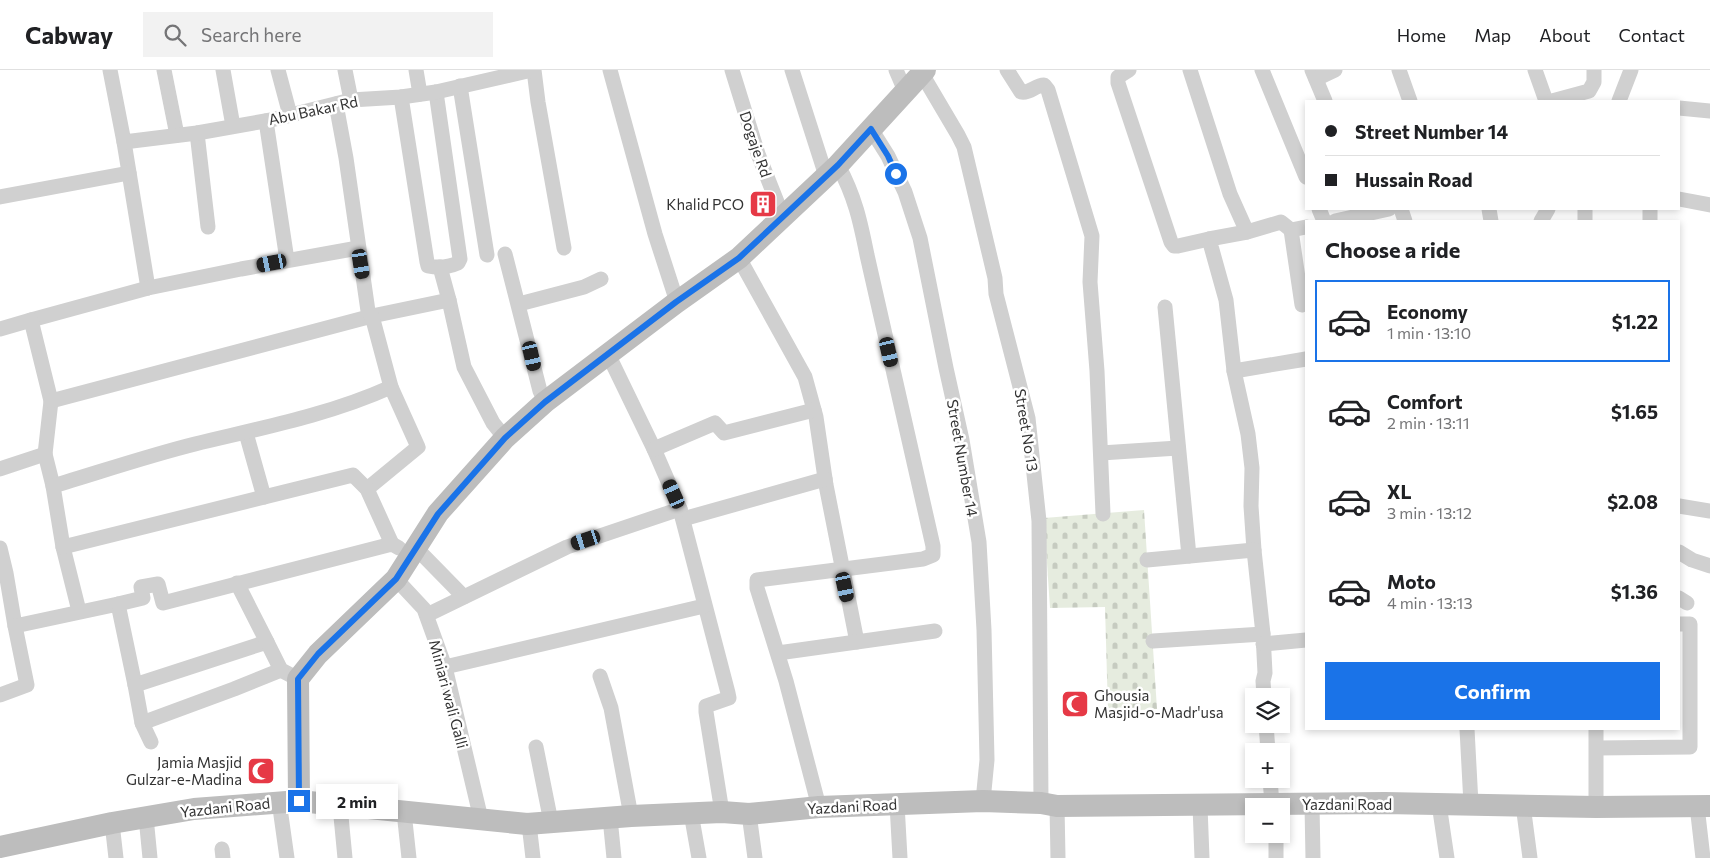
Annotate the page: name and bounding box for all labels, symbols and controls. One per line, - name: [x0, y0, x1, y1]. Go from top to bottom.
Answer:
- search box: [143, 12, 493, 57]
- text: Cabway: [25, 20, 113, 49]
- icon: search: [161, 21, 189, 49]
- text: Search here: [201, 23, 302, 46]
- text: Home: [1397, 24, 1446, 46]
- text: Map: [1474, 24, 1511, 46]
- text: About: [1539, 24, 1591, 46]
- text: Contact: [1619, 24, 1685, 46]
- street label: Abu Bakar Rd: [267, 92, 359, 128]
- street label: Dogaje Rd: [736, 109, 776, 179]
- text: Street Number 14: [1355, 120, 1508, 143]
- route start: [885, 163, 907, 185]
- text: Hussain Road: [1355, 168, 1473, 191]
- building icon: Khalid PCO: [748, 189, 778, 219]
- place label: Khalid PCO: [666, 195, 744, 213]
- text: Choose a ride: [1325, 236, 1460, 263]
- car: [351, 248, 370, 280]
- car: [255, 253, 288, 273]
- icon: car: [1327, 299, 1372, 344]
- text: Economy: [1387, 300, 1468, 323]
- text: $1.22: [1612, 310, 1658, 333]
- text: 1 min · 13:10: [1387, 323, 1471, 342]
- car: [878, 336, 899, 368]
- car: [521, 340, 542, 372]
- street label: Street No 13: [1012, 387, 1042, 473]
- icon: car: [1327, 389, 1372, 434]
- text: Comfort: [1387, 390, 1463, 413]
- street label: Street Number 14: [944, 398, 982, 518]
- text: $1.65: [1611, 400, 1658, 423]
- text: 2 min · 13:11: [1387, 413, 1470, 432]
- car: [661, 477, 686, 511]
- icon: car: [1327, 479, 1372, 524]
- text: XL: [1387, 480, 1412, 503]
- text: $2.08: [1607, 490, 1658, 513]
- text: 3 min · 13:12: [1387, 503, 1472, 522]
- car: [569, 528, 602, 552]
- icon: car: [1327, 569, 1372, 614]
- text: Moto: [1387, 570, 1436, 593]
- car: [834, 571, 855, 603]
- text: $1.36: [1611, 580, 1658, 603]
- text: 4 min · 13:13: [1387, 593, 1473, 612]
- street label: Miniari wali Galli: [426, 638, 472, 750]
- button: Confirm: [1325, 662, 1660, 720]
- place label: Ghousia Masjid-o-Madr'usa: [1094, 686, 1224, 721]
- map controls: [1245, 688, 1290, 843]
- button: layers: [1245, 688, 1290, 733]
- mosque icon: Ghousia Masjid-o-Madr'usa: [1060, 689, 1090, 719]
- button: +: [1245, 743, 1290, 788]
- place label: Jamia Masjid Gulzar-e-Madina: [126, 753, 242, 788]
- mosque icon: Jamia Masjid Gulzar-e-Madina: [246, 756, 276, 786]
- callout: 2 min: [316, 784, 399, 818]
- route end: [288, 790, 310, 812]
- text: 2 min: [337, 792, 377, 811]
- street label: Yazdani Road: [179, 793, 271, 821]
- street label: Yazdani Road: [806, 795, 898, 817]
- street label: Yazdani Road: [1302, 795, 1392, 813]
- button: −: [1245, 798, 1290, 843]

